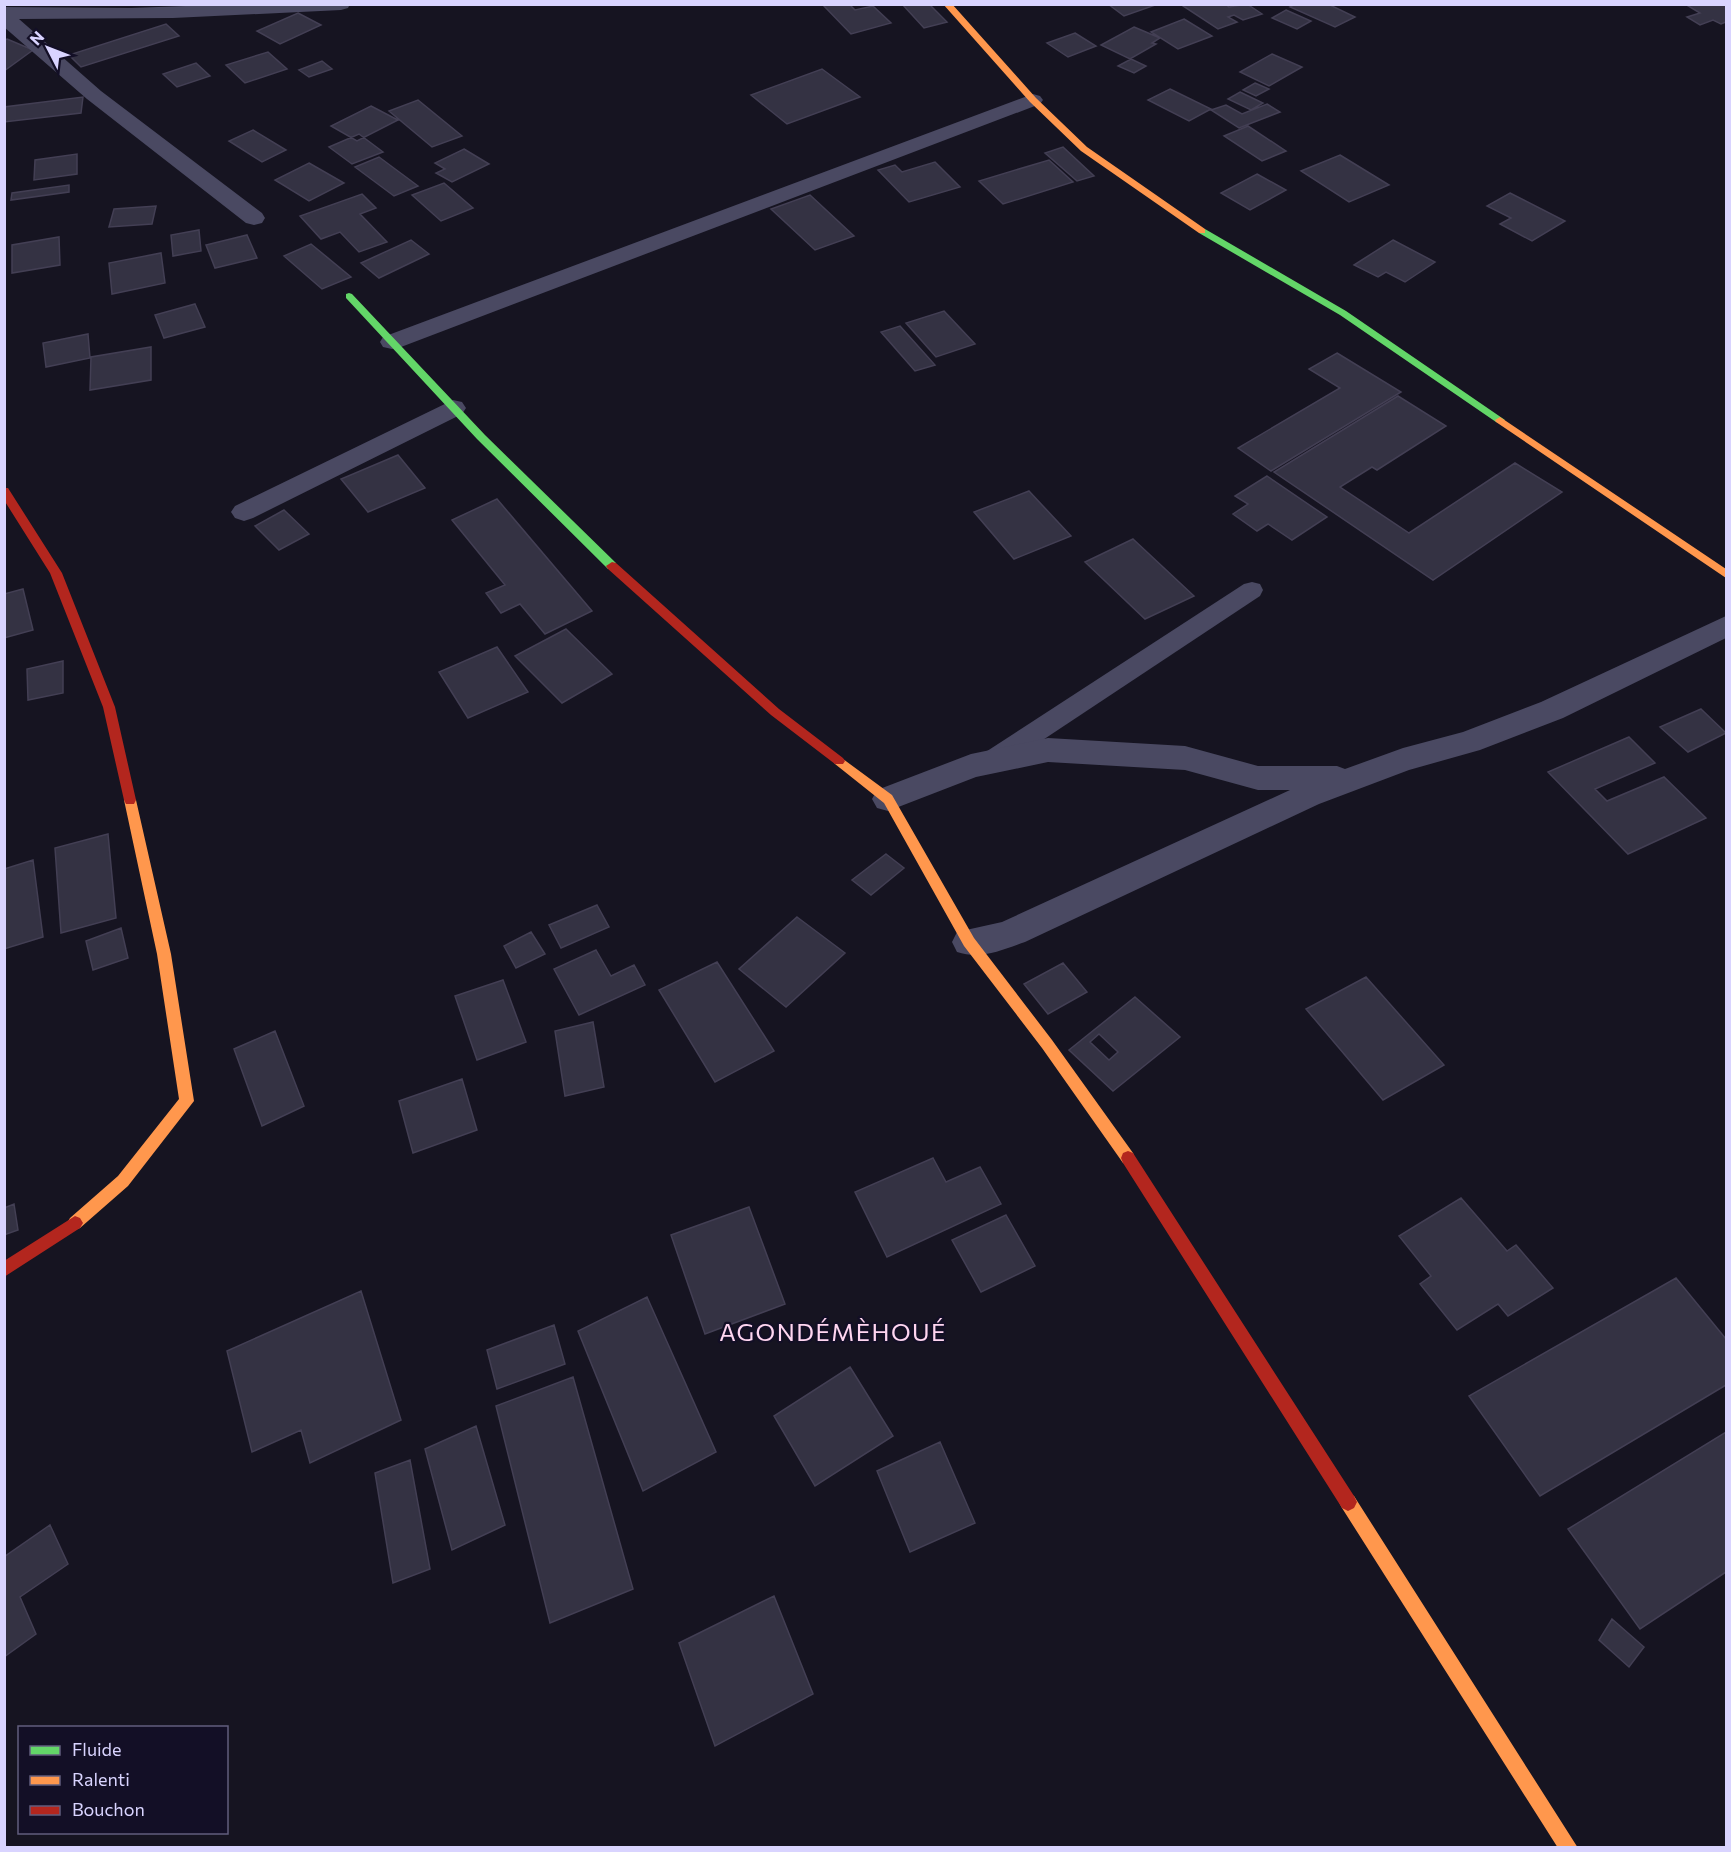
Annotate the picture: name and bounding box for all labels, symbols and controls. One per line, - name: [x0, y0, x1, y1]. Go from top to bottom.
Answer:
- north arrow: [18, 18, 78, 78]
- text: N: [25, 27, 48, 48]
- district label: AGONDÉMÈHOUÉ: [719, 1317, 947, 1346]
- legend: [18, 1726, 228, 1834]
- text: Fluide: [72, 1738, 121, 1760]
- text: Ralenti: [72, 1768, 130, 1790]
- text: Bouchon: [72, 1798, 145, 1820]

